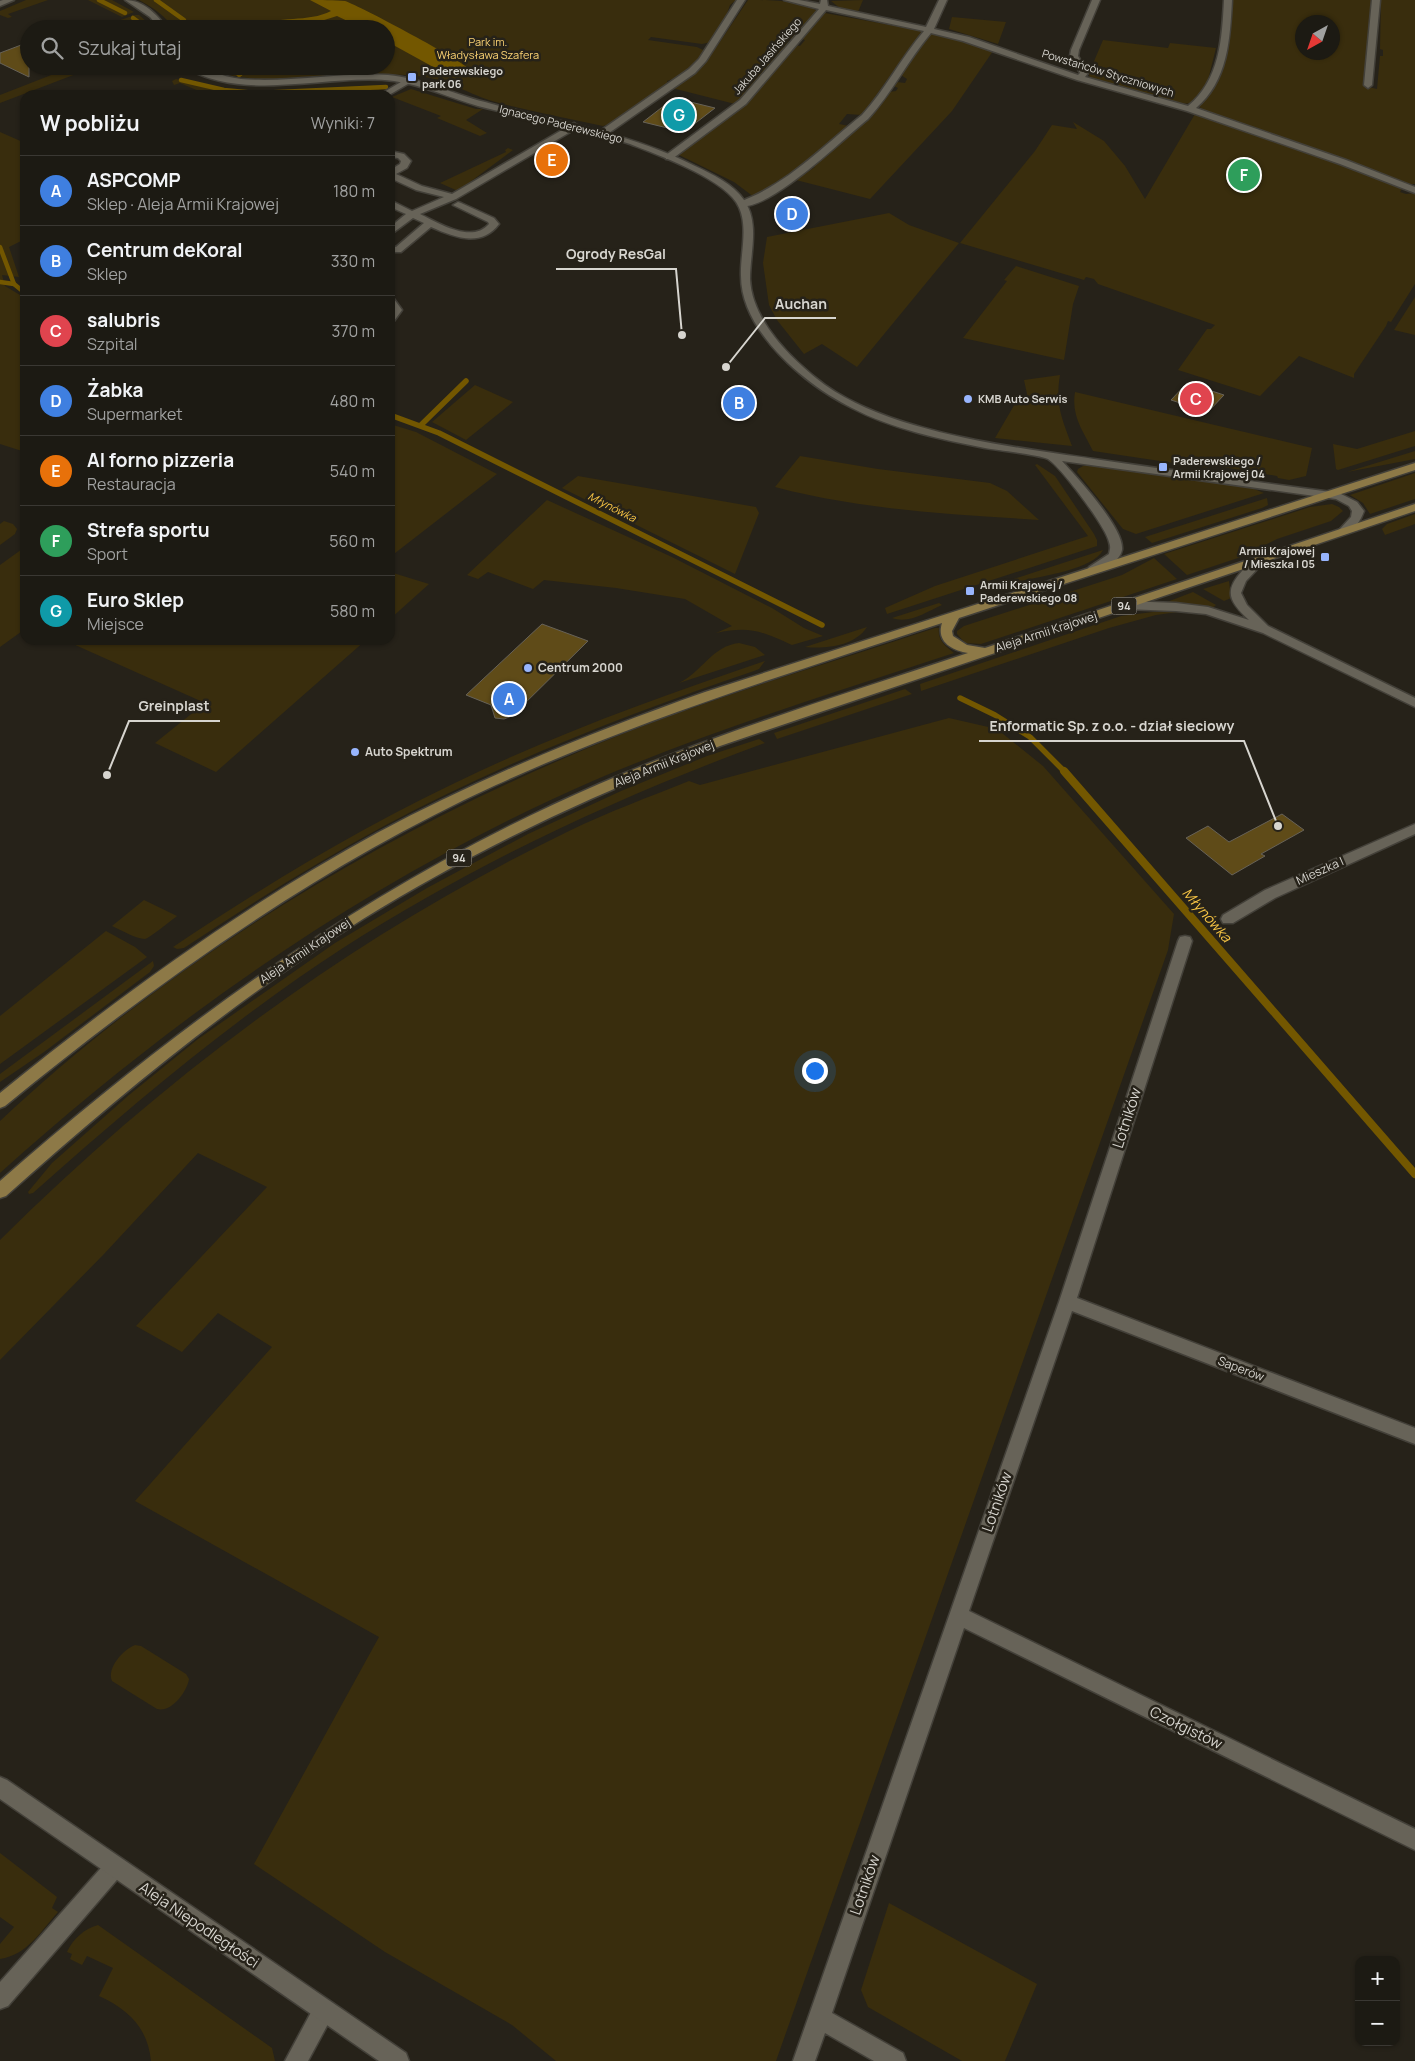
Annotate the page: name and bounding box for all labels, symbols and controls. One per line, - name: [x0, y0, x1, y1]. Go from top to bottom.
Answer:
- street label: Jakuba Jasińskiego: [729, 14, 805, 97]
- north arrow: [1295, 15, 1340, 60]
- search box: [20, 20, 395, 75]
- icon: search: [38, 34, 66, 62]
- park label: Park im. Władysława Szafera: [437, 34, 539, 62]
- text: Szukaj tutaj: [78, 35, 181, 61]
- street label: Powstańców Styczniowych: [1040, 45, 1176, 100]
- place label: Paderewskiego park 06: [422, 63, 503, 91]
- marker: Paderewskiego park 06: [406, 71, 418, 83]
- pin: G: [663, 96, 695, 134]
- street label: Ignacego Paderewskiego: [498, 101, 625, 146]
- text: W pobliżu: [40, 109, 140, 137]
- text: Wyniki: 7: [311, 112, 375, 134]
- pin: E: [536, 141, 568, 179]
- pin: F: [1228, 156, 1260, 194]
- text: ASPCOMP: [87, 167, 181, 193]
- text: A: [51, 180, 61, 202]
- text: 180 m: [333, 180, 375, 202]
- text: Sklep · Aleja Armii Krajowej: [87, 193, 279, 215]
- pin: D: [776, 195, 808, 233]
- text: Centrum deKoral: [87, 237, 243, 263]
- callout: Ogrody ResGal: [556, 240, 676, 269]
- text: Ogrody ResGal: [566, 244, 666, 263]
- text: B: [51, 250, 61, 272]
- text: 330 m: [331, 250, 375, 272]
- text: Sklep: [87, 263, 127, 285]
- callout: Auchan: [765, 289, 836, 318]
- text: Auchan: [775, 294, 827, 313]
- text: salubris: [87, 307, 160, 333]
- text: C: [50, 320, 62, 342]
- text: 370 m: [332, 320, 375, 342]
- text: Szpital: [87, 333, 138, 355]
- text: Żabka: [87, 377, 143, 403]
- pin: C: [1180, 380, 1212, 418]
- pin: B: [723, 384, 755, 422]
- text: D: [50, 390, 62, 412]
- text: 480 m: [330, 390, 375, 412]
- place label: KMB Auto Serwis: [978, 391, 1068, 406]
- marker: KMB Auto Serwis: [962, 393, 974, 405]
- text: Supermarket: [87, 403, 183, 425]
- text: Al forno pizzeria: [87, 447, 234, 473]
- place label: Paderewskiego / Armii Krajowej 04: [1173, 453, 1265, 481]
- text: E: [51, 460, 61, 482]
- text: 540 m: [330, 460, 375, 482]
- marker: Paderewskiego / Armii Krajowej 04: [1157, 461, 1169, 473]
- text: Restauracja: [87, 473, 176, 495]
- water label: Młynówka: [586, 488, 640, 525]
- text: Strefa sportu: [87, 517, 210, 543]
- text: F: [52, 530, 60, 552]
- text: 560 m: [329, 530, 375, 552]
- text: Sport: [87, 543, 128, 565]
- place label: Armii Krajowej / Mieszka I 05: [1239, 543, 1315, 571]
- marker: Armii Krajowej / Mieszka I 05: [1319, 551, 1331, 563]
- place label: Armii Krajowej / Paderewskiego 08: [980, 577, 1078, 605]
- marker: Armii Krajowej / Paderewskiego 08: [964, 585, 976, 597]
- text: Euro Sklep: [87, 587, 184, 613]
- road number: 94: [1112, 598, 1136, 614]
- text: G: [50, 600, 62, 622]
- text: 580 m: [330, 600, 375, 622]
- street label: Aleja Armii Krajowej: [993, 607, 1099, 656]
- text: Miejsce: [87, 613, 144, 635]
- place label: Centrum 2000: [538, 659, 623, 676]
- marker: Centrum 2000: [522, 662, 534, 674]
- pin: A: [493, 680, 525, 718]
- callout: Greinplast: [129, 692, 220, 721]
- text: Greinplast: [138, 696, 210, 715]
- callout: Enformatic Sp. z o.o. - dział sieciowy: [979, 712, 1244, 741]
- text: Enformatic Sp. z o.o. - dział sieciowy: [990, 716, 1235, 735]
- street label: Aleja Armii Krajowej: [611, 736, 716, 791]
- place label: Auto Spektrum: [365, 743, 453, 760]
- marker: Auto Spektrum: [349, 746, 361, 758]
- road number: 94: [446, 850, 472, 866]
- street label: Mieszka I: [1293, 853, 1346, 889]
- water label: Młynówka: [1179, 883, 1237, 947]
- street label: Aleja Armii Krajowej: [256, 914, 354, 987]
- your location: [802, 1058, 828, 1084]
- street label: Lotników: [1107, 1085, 1146, 1151]
- street label: Saperów: [1216, 1352, 1267, 1385]
- street label: Lotników: [976, 1468, 1017, 1535]
- street label: Czołgistów: [1146, 1701, 1226, 1754]
- street label: Lotników: [844, 1851, 885, 1918]
- street label: Aleja Niepodległości: [135, 1877, 263, 1973]
- map controls: [1355, 1956, 1400, 2046]
- button: +: [1355, 1956, 1400, 2001]
- button: −: [1355, 2001, 1400, 2046]

